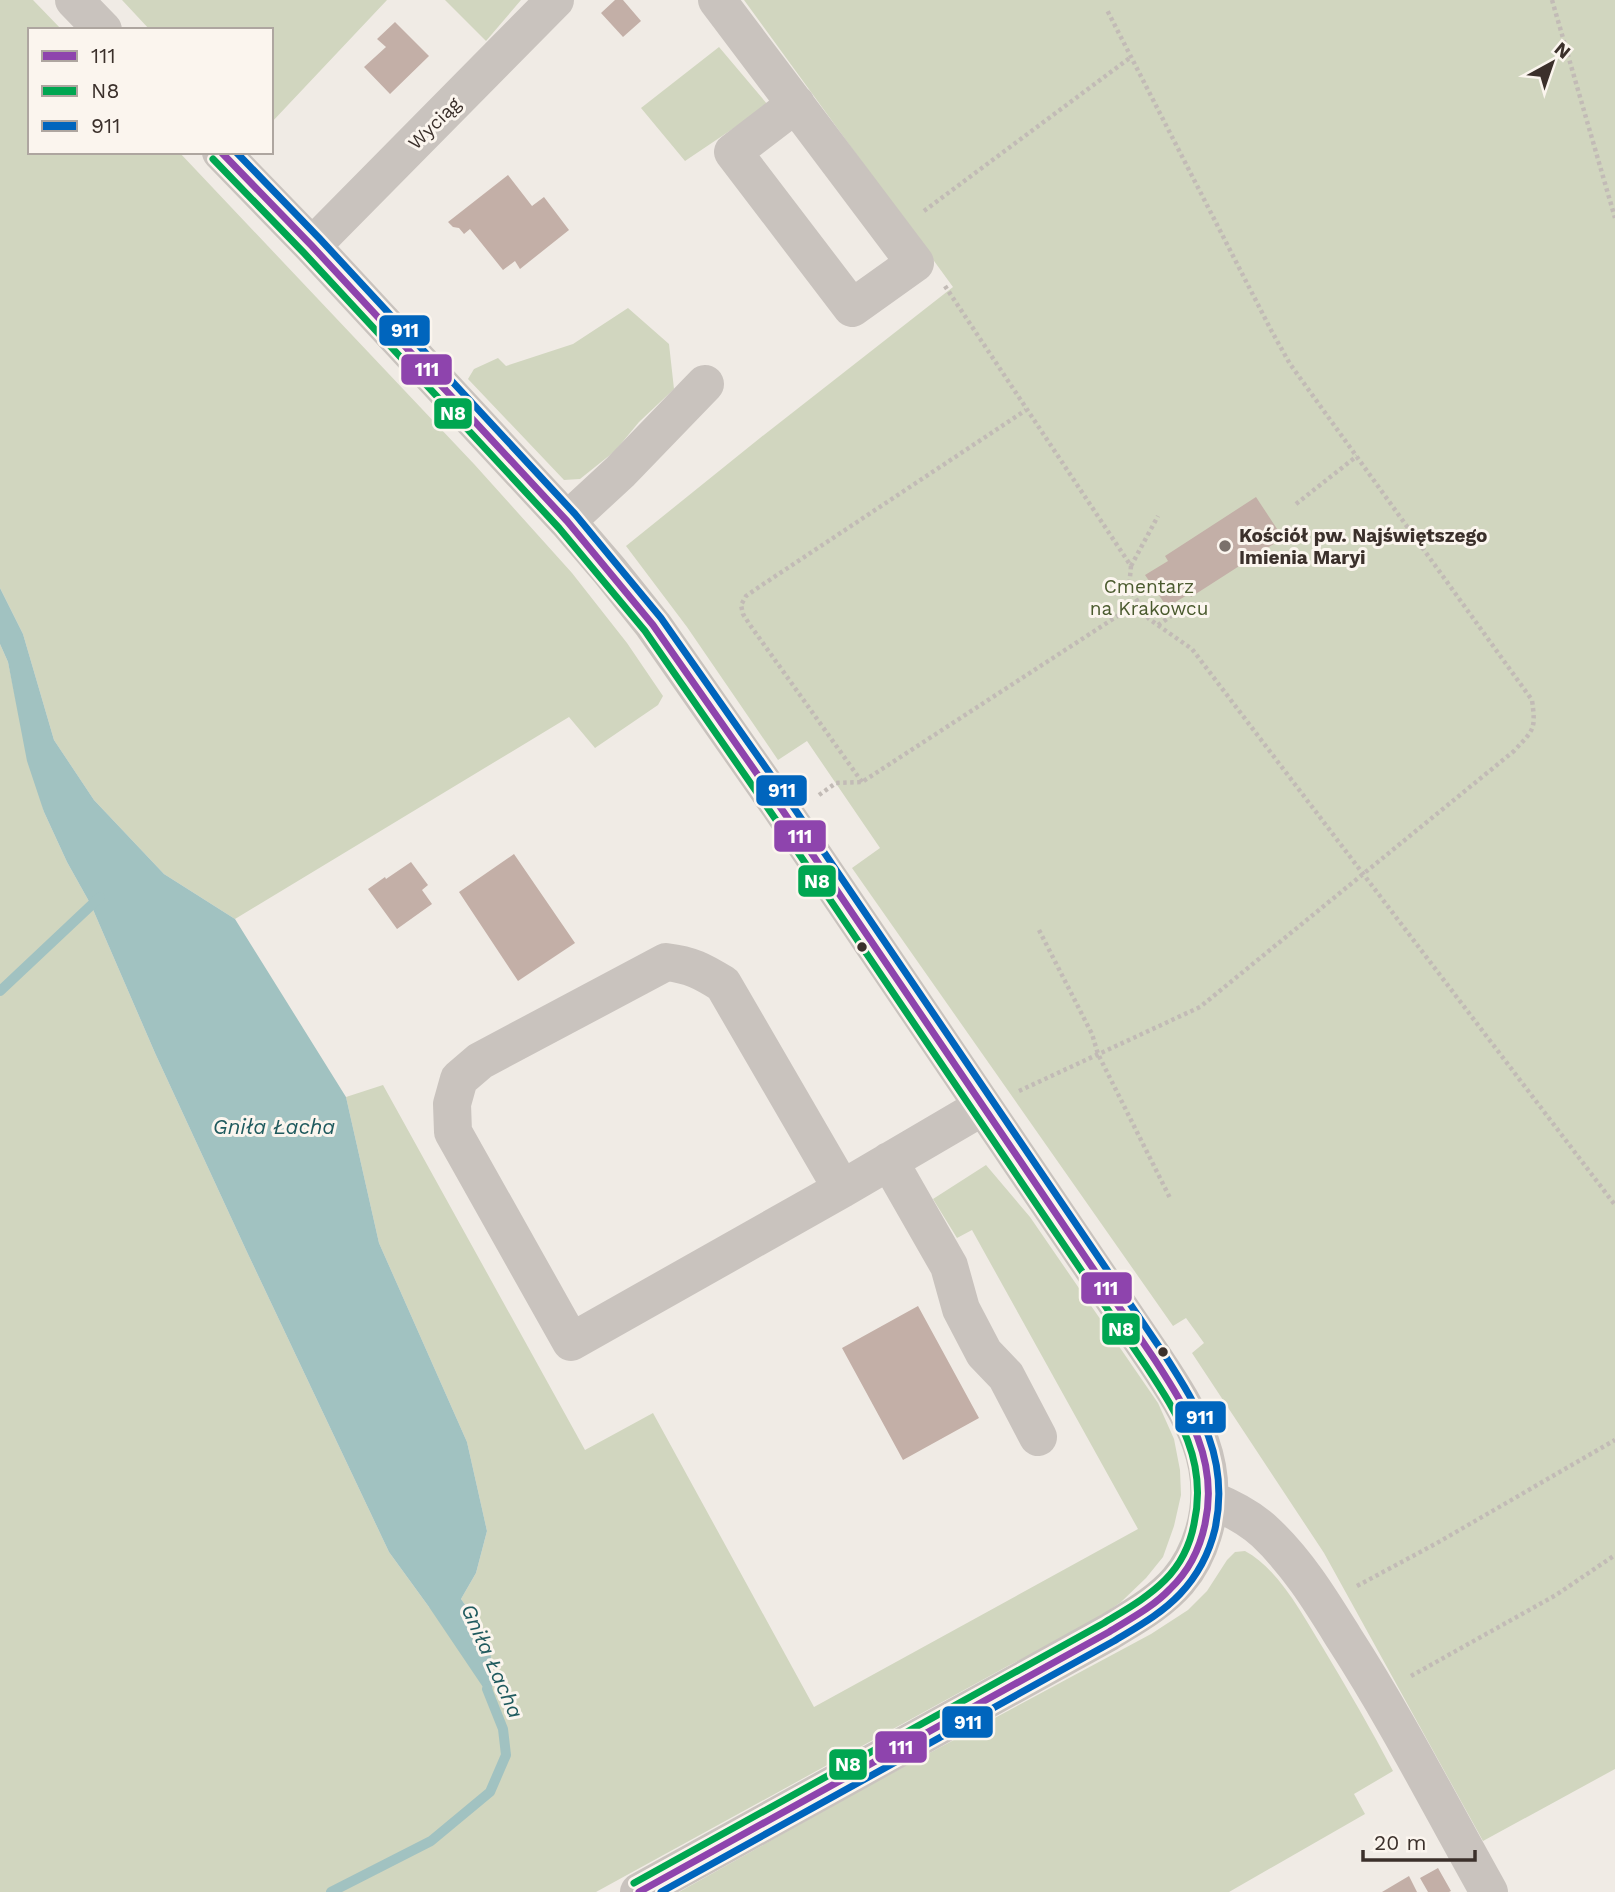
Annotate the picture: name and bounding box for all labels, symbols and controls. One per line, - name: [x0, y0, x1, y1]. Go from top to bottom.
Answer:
- legend: [28, 28, 273, 154]
- north arrow: [1517, 28, 1587, 98]
- text: N: [1550, 37, 1575, 64]
- text: 111: [91, 43, 116, 68]
- text: N8: [91, 78, 119, 103]
- street label: Wyciąg: [403, 92, 466, 154]
- text: 911: [91, 113, 120, 138]
- line badge: 911: [378, 314, 431, 347]
- text: 911: [391, 319, 419, 342]
- line badge: 111: [400, 353, 453, 386]
- text: 111: [415, 358, 439, 381]
- line badge: N8: [433, 397, 473, 430]
- text: N8: [440, 402, 466, 425]
- place label: Kościół pw. Najświętszego Imienia Maryi: [1239, 524, 1487, 569]
- marker: Kościół pw. Najświętszego Imienia Maryi: [1217, 538, 1233, 554]
- park label: Cmentarz na Krakowcu: [1090, 575, 1208, 620]
- line badge: 911: [755, 774, 808, 807]
- text: 911: [768, 779, 796, 802]
- line badge: 111: [773, 819, 827, 853]
- text: 111: [788, 825, 812, 848]
- line badge: N8: [797, 864, 837, 898]
- text: N8: [804, 870, 830, 893]
- unlabelled marker: [855, 940, 869, 954]
- water label: Gniła Łacha: [213, 1114, 335, 1139]
- line badge: 111: [1080, 1271, 1133, 1305]
- text: 111: [1094, 1277, 1118, 1300]
- line badge: N8: [1101, 1312, 1141, 1346]
- text: N8: [1108, 1318, 1134, 1341]
- unlabelled marker: [1156, 1345, 1170, 1359]
- line badge: 911: [1174, 1400, 1227, 1434]
- text: 911: [1186, 1406, 1214, 1429]
- water label: Gniła Łacha: [456, 1600, 529, 1722]
- line badge: 911: [941, 1705, 994, 1739]
- text: 911: [954, 1711, 982, 1734]
- line badge: 111: [874, 1730, 928, 1764]
- text: 111: [889, 1736, 913, 1759]
- line badge: N8: [828, 1748, 868, 1781]
- text: N8: [835, 1753, 861, 1776]
- scale bar: [1363, 1818, 1475, 1862]
- text: 20 m: [1374, 1830, 1426, 1855]

